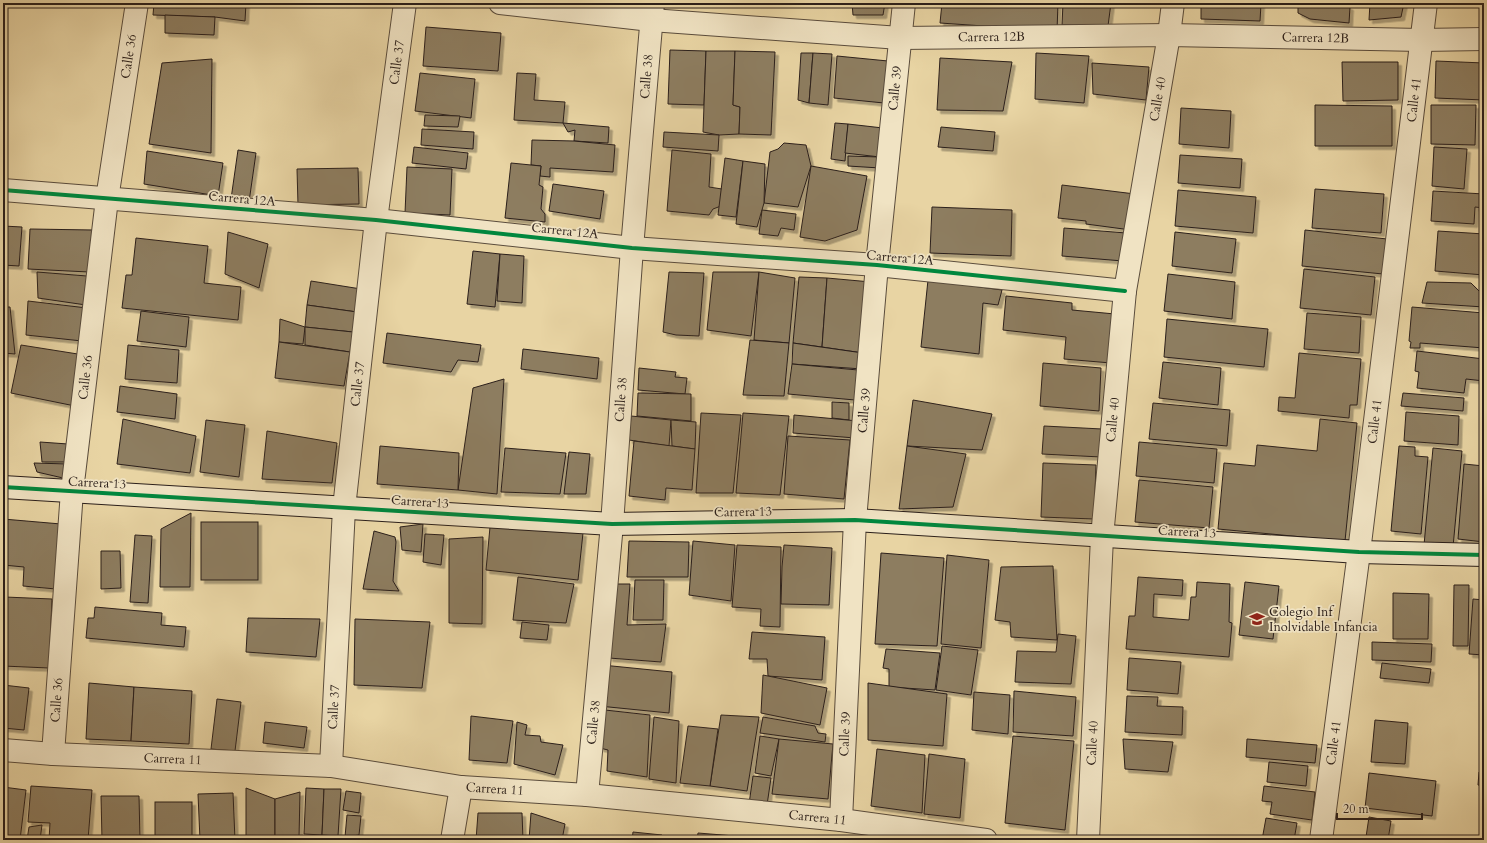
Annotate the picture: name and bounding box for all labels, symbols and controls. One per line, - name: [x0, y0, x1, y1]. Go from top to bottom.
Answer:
- street label: Carrera 12B: [958, 28, 1025, 46]
- street label: Carrera 12B: [1282, 28, 1349, 48]
- street label: Calle 36: [117, 33, 141, 80]
- street label: Calle 37: [385, 39, 409, 86]
- street label: Calle 38: [636, 53, 658, 100]
- street label: Calle 39: [884, 65, 907, 111]
- street label: Calle 40: [1145, 75, 1171, 123]
- street label: Calle 41: [1403, 76, 1426, 123]
- street label: Carrera 12A: [208, 187, 277, 211]
- street label: Carrera 12A: [531, 219, 600, 244]
- street label: Carrera 12A: [866, 246, 935, 270]
- street label: Calle 36: [74, 354, 97, 401]
- street label: Calle 37: [346, 360, 369, 407]
- street label: Calle 38: [610, 376, 632, 423]
- street label: Calle 39: [854, 387, 875, 434]
- street label: Calle 40: [1102, 396, 1124, 443]
- street label: Calle 41: [1363, 398, 1387, 445]
- street label: Carrera 13: [68, 472, 126, 494]
- street label: Carrera 13: [390, 491, 450, 513]
- street label: Carrera 13: [714, 502, 772, 522]
- street label: Carrera 13: [1158, 521, 1216, 543]
- place label: Colegio Inf Inolvidable Infancia: [1269, 603, 1378, 636]
- school or university icon: Colegio Inf Inolvidable Infancia: [1248, 610, 1266, 628]
- street label: Calle 36: [46, 677, 68, 723]
- street label: Calle 37: [324, 684, 344, 730]
- street label: Calle 38: [583, 699, 605, 746]
- street label: Calle 39: [835, 711, 855, 757]
- street label: Calle 41: [1322, 719, 1346, 766]
- street label: Calle 40: [1082, 720, 1103, 766]
- street label: Carrera 11: [143, 749, 202, 769]
- street label: Carrera 11: [465, 778, 524, 800]
- scale bar: [1337, 795, 1422, 821]
- text: 20 m: [1343, 801, 1370, 817]
- street label: Carrera 11: [788, 806, 848, 830]

